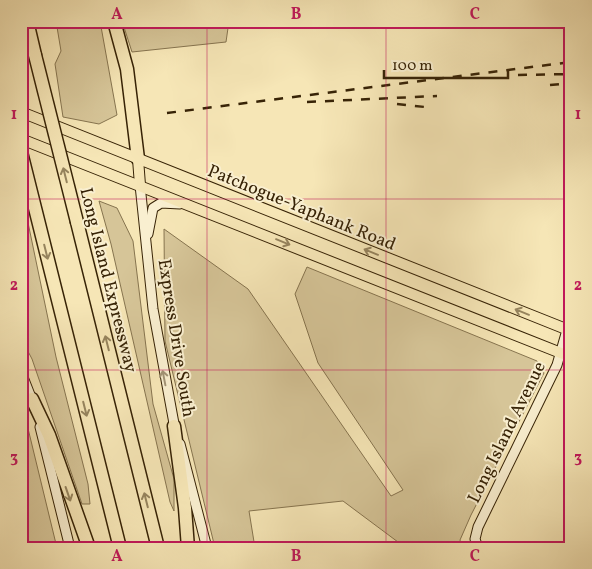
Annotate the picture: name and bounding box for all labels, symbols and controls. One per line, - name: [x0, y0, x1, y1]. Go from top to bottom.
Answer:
- text: A: [111, 4, 123, 26]
- text: B: [291, 4, 302, 26]
- text: C: [470, 4, 480, 26]
- scale bar: [384, 48, 508, 80]
- text: 100 m: [392, 56, 432, 77]
- text: 1: [11, 104, 17, 126]
- text: 1: [575, 104, 581, 126]
- street label: Patchogue-Yaphank Road: [204, 159, 399, 258]
- one-way arrow: [60, 167, 69, 183]
- street label: Long Island Expressway: [72, 185, 143, 376]
- one-way arrow: [274, 238, 290, 247]
- one-way arrow: [42, 243, 51, 259]
- one-way arrow: [364, 246, 379, 256]
- street label: Express Drive South: [151, 257, 200, 419]
- text: 2: [10, 275, 18, 297]
- text: 2: [574, 275, 582, 297]
- one-way arrow: [515, 307, 530, 316]
- one-way arrow: [102, 335, 111, 351]
- street label: Long Island Avenue: [462, 358, 553, 508]
- one-way arrow: [159, 370, 168, 386]
- one-way arrow: [81, 401, 90, 417]
- text: 3: [10, 447, 18, 469]
- text: 3: [574, 447, 582, 469]
- one-way arrow: [64, 485, 73, 501]
- one-way arrow: [141, 493, 150, 509]
- text: A: [111, 546, 123, 568]
- text: B: [291, 546, 302, 568]
- text: C: [470, 546, 480, 568]

